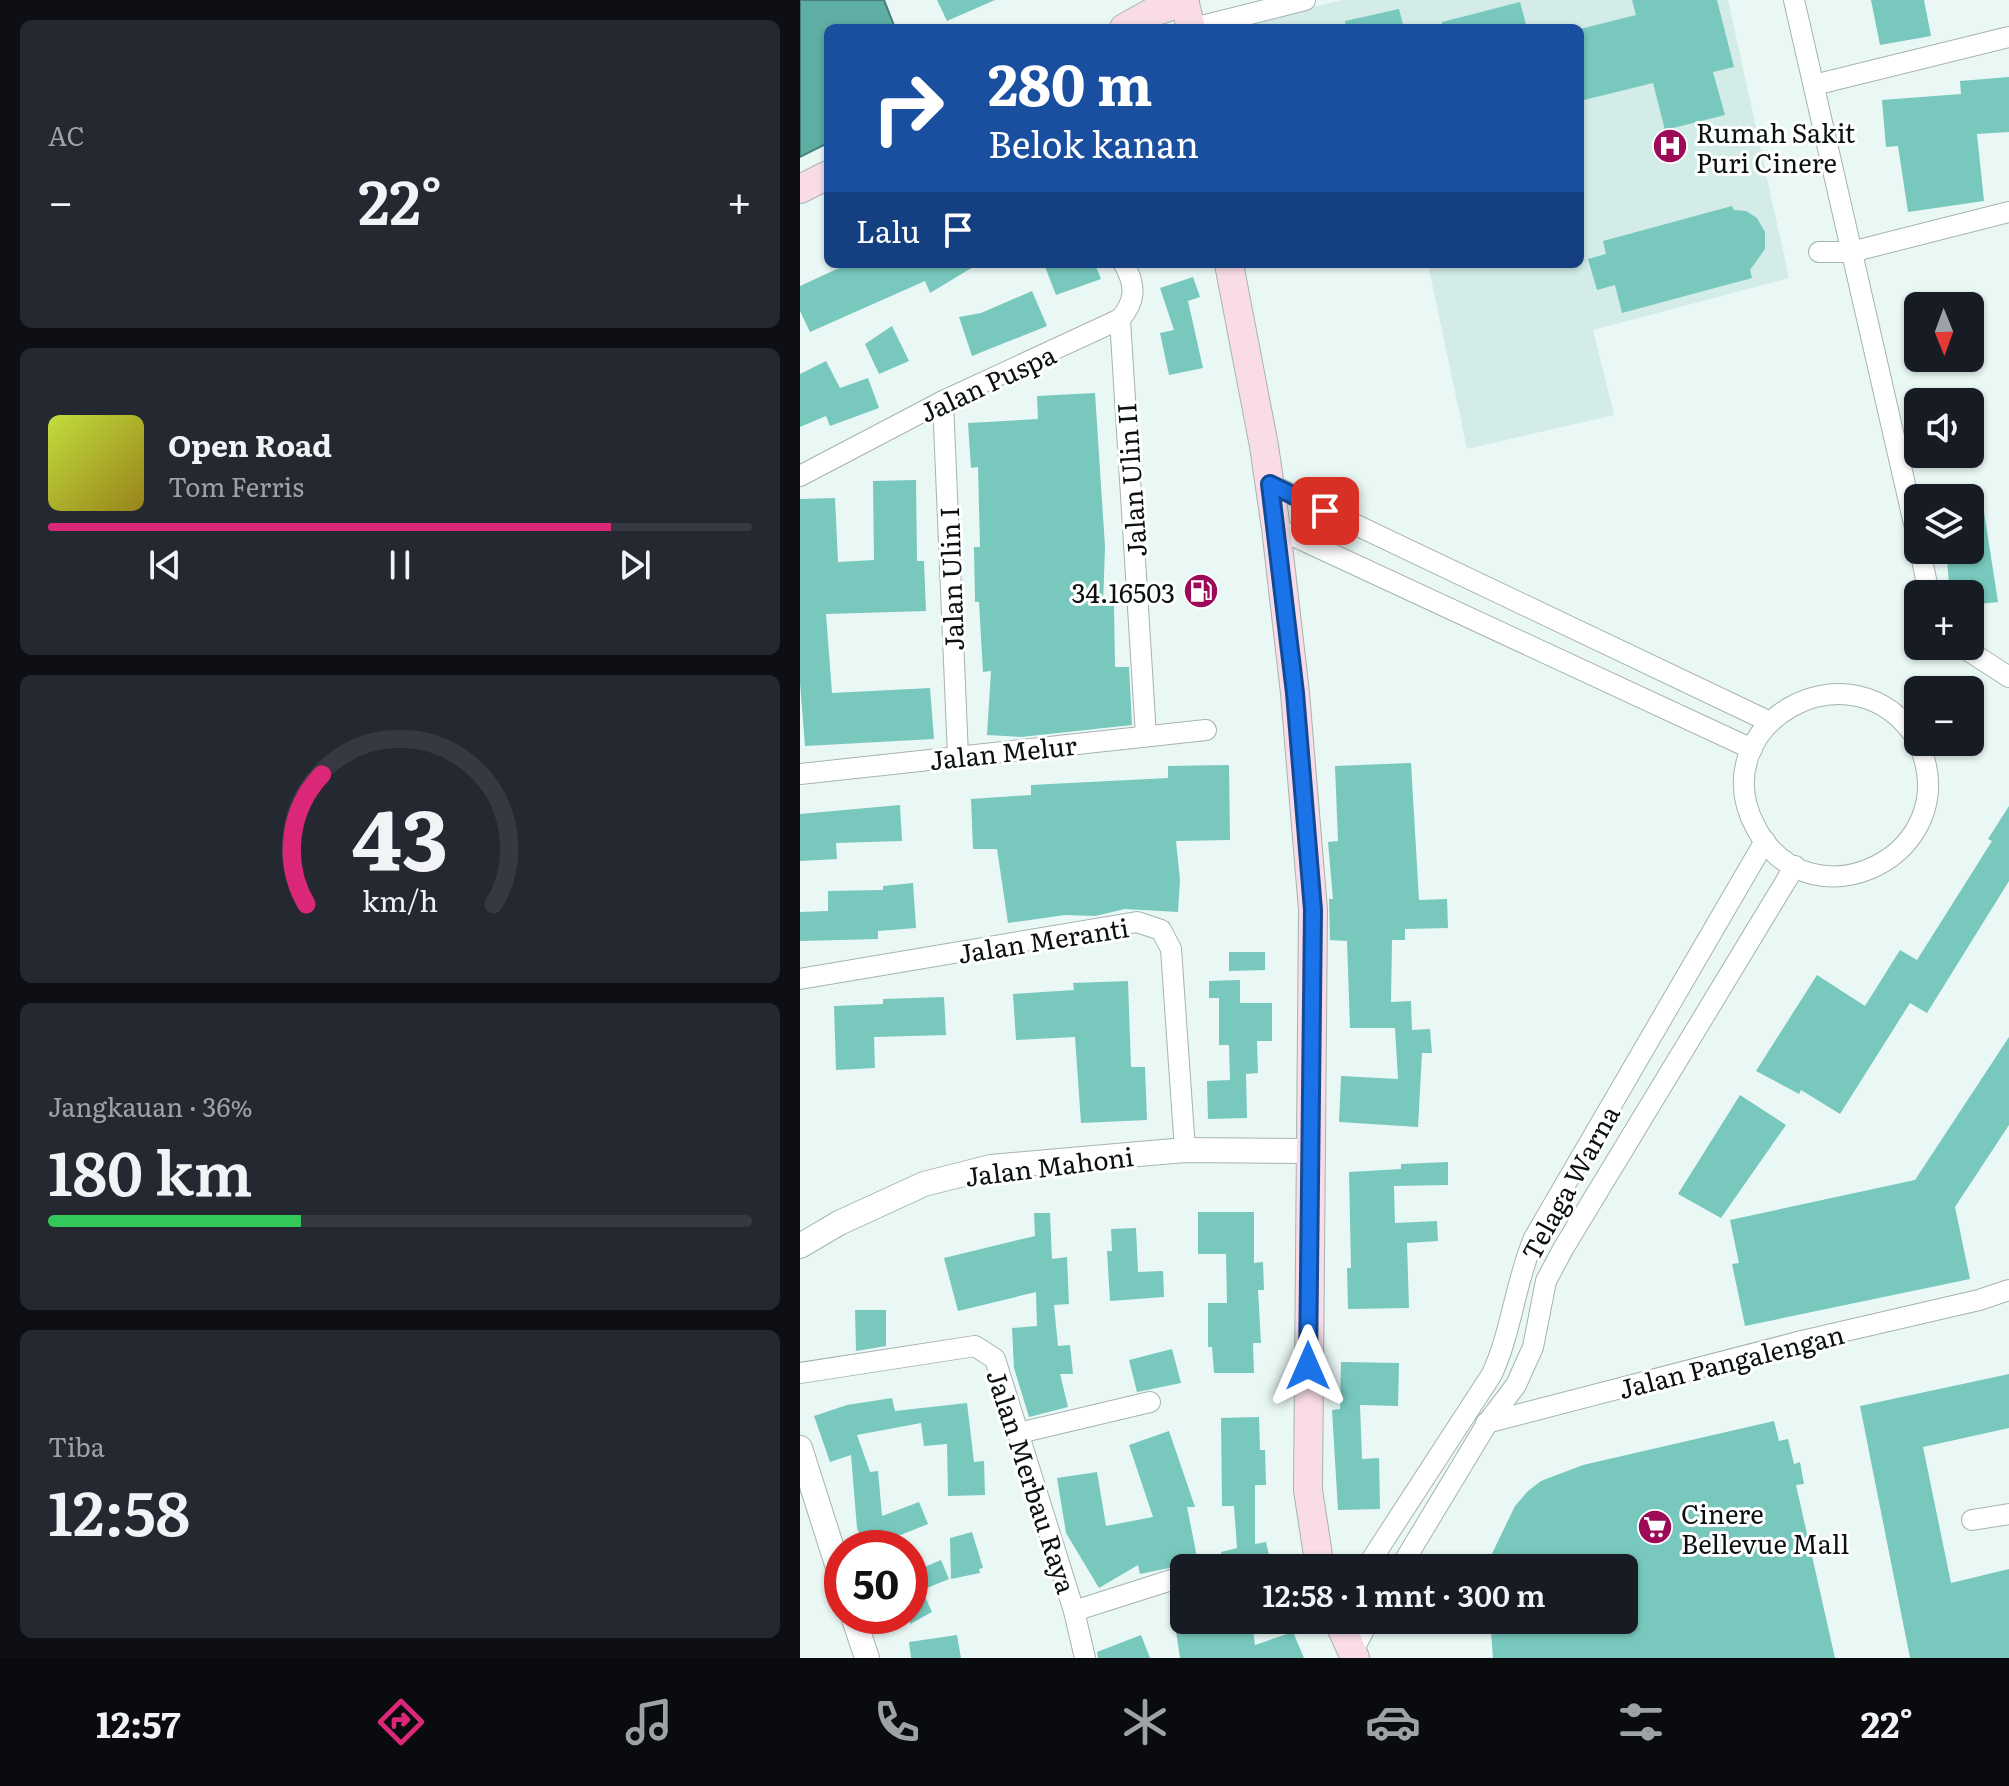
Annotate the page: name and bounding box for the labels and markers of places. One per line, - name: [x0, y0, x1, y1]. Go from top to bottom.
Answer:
- place label: Rumah Sakit Puri Cinere: [1696, 112, 1856, 181]
- hospital icon: Rumah Sakit Puri Cinere: [1651, 127, 1689, 165]
- pin: [1291, 477, 1359, 545]
- place label: 34.16503: [1072, 572, 1175, 611]
- fuel station icon: 34.16503: [1182, 572, 1220, 610]
- place label: Cinere Bellevue Mall: [1681, 1493, 1849, 1562]
- supermarket icon: Cinere Bellevue Mall: [1636, 1508, 1674, 1546]

